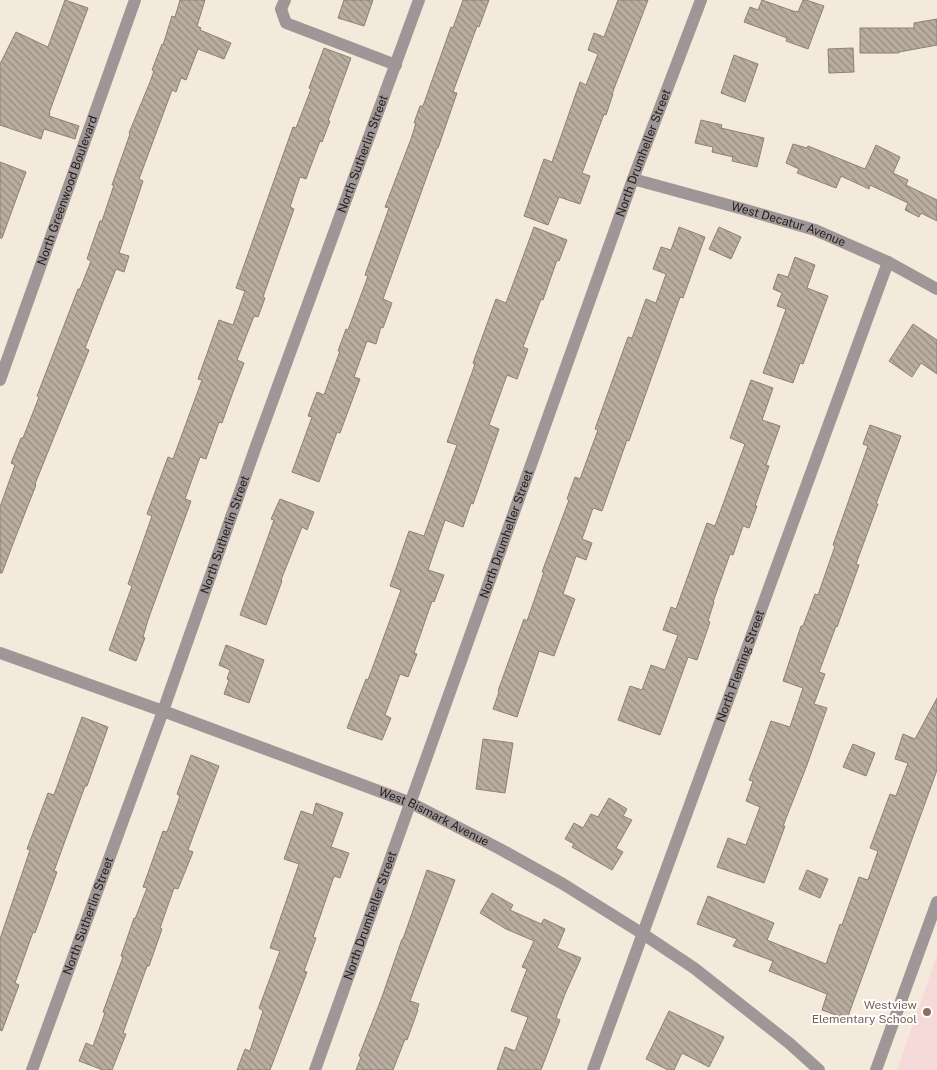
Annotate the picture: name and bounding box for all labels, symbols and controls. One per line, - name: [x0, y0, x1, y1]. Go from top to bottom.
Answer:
- street label: North Drumheller Street: [613, 87, 674, 219]
- street label: North Sutherlin Street: [335, 93, 391, 215]
- street label: North Greenwood Boulevard: [34, 114, 100, 267]
- street label: West Decatur Avenue: [730, 199, 848, 250]
- street label: North Drumheller Street: [477, 468, 536, 600]
- street label: North Sutherlin Street: [198, 473, 252, 596]
- street label: North Fleming Street: [714, 608, 767, 724]
- street label: West Bismark Avenue: [377, 785, 492, 849]
- street label: North Drumheller Street: [341, 849, 400, 982]
- street label: North Sutherlin Street: [60, 855, 116, 977]
- place label: Westview Elementary School: [812, 998, 918, 1026]
- marker: Westview Elementary School: [921, 1006, 933, 1018]

